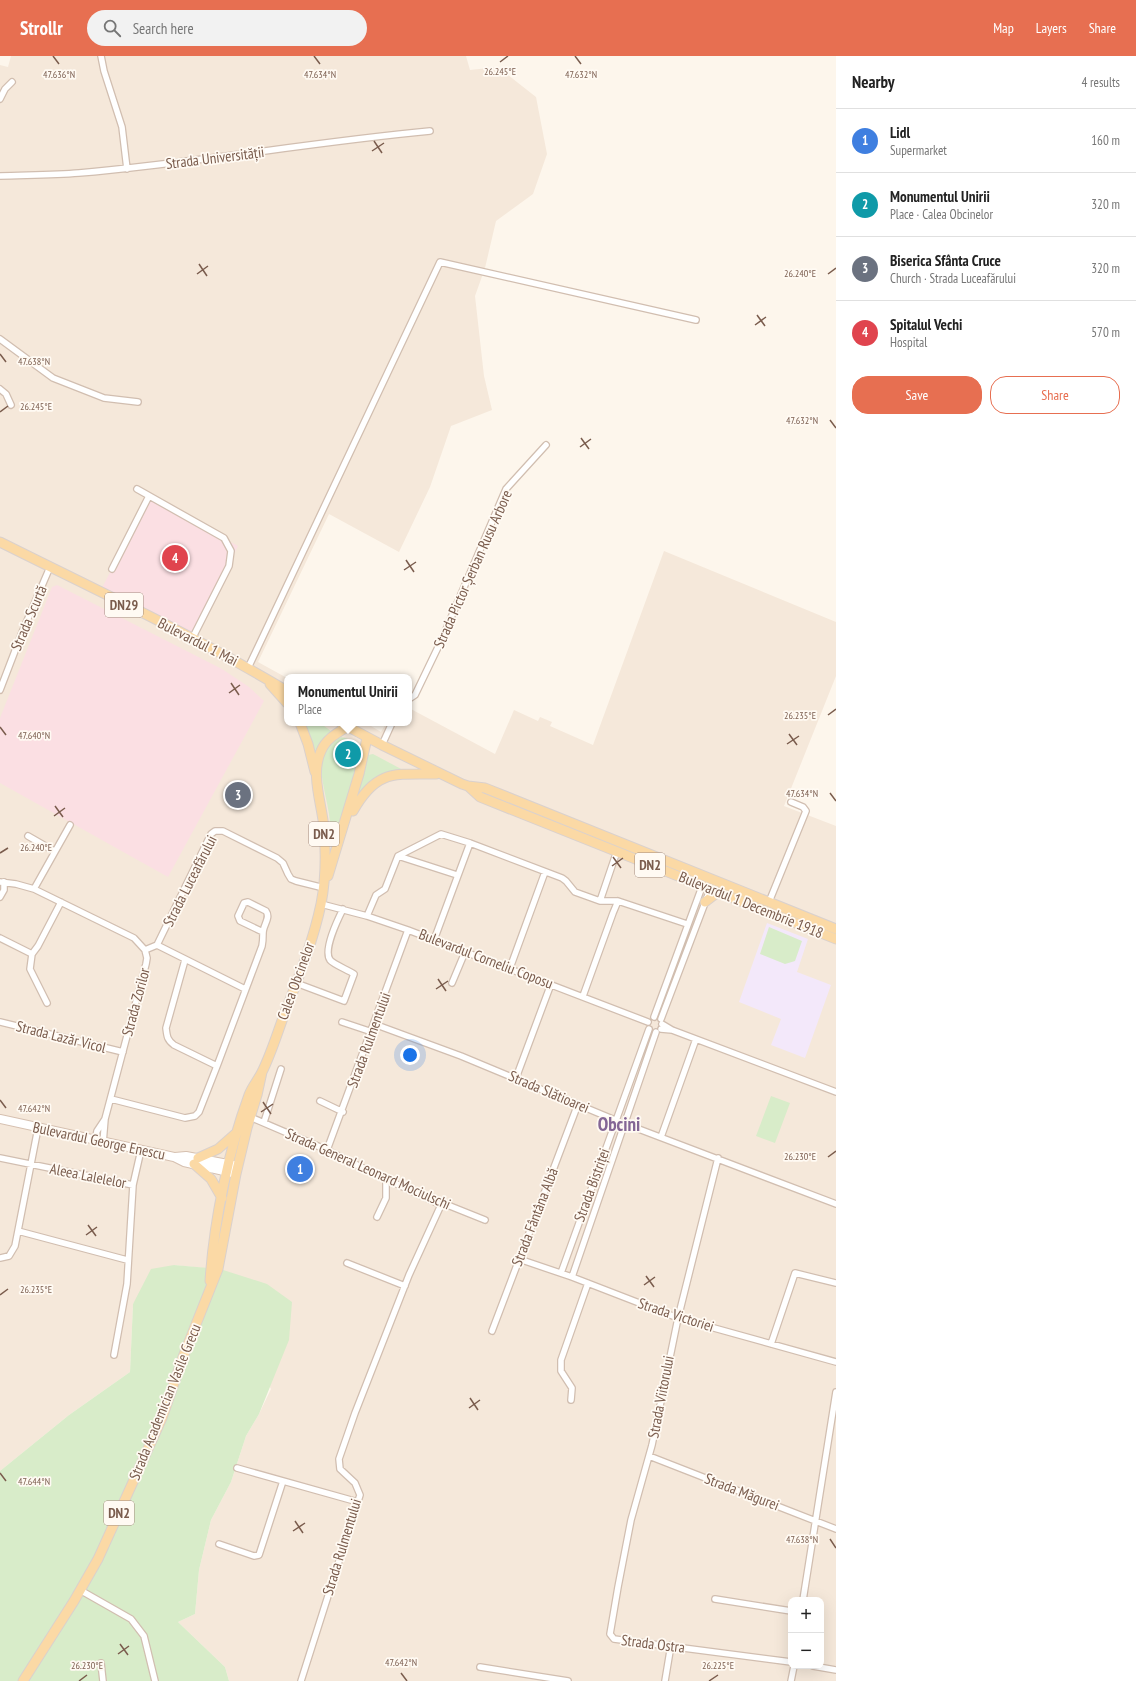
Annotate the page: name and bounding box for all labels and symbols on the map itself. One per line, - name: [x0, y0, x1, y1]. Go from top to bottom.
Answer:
- text: 26.245°E: [484, 65, 516, 78]
- text: 47.636°N: [43, 68, 75, 81]
- text: 47.634°N: [304, 68, 336, 81]
- text: 47.632°N: [565, 68, 597, 81]
- street label: Strada Universității: [165, 142, 265, 173]
- text: 26.240°E: [784, 267, 816, 280]
- text: 47.638°N: [18, 355, 50, 368]
- text: 26.245°E: [20, 400, 52, 413]
- text: 47.632°N: [786, 414, 818, 427]
- street label: Strada Pictor Șerban Rusu Arbore: [429, 487, 516, 651]
- pin: 4: [162, 543, 188, 573]
- street label: Strada Scurtă: [6, 582, 51, 653]
- road number: DN29: [105, 593, 143, 617]
- street label: Bulevardul 1 Mai: [155, 613, 241, 670]
- text: 26.235°E: [784, 709, 816, 722]
- text: 47.640°N: [18, 729, 50, 742]
- pin: 2: [335, 739, 361, 769]
- pin: 3: [225, 780, 251, 810]
- text: 47.634°N: [786, 787, 818, 800]
- road number: DN2: [309, 822, 339, 846]
- street label: Strada Luceafărului: [158, 832, 221, 930]
- text: 26.240°E: [20, 841, 52, 854]
- road number: DN2: [635, 853, 665, 877]
- street label: Bulevardul 1 Decembrie 1918: [676, 867, 826, 942]
- street label: Bulevardul Corneliu Coposu: [416, 924, 556, 993]
- street label: Calea Obcinelor: [273, 938, 319, 1022]
- street label: Strada Zorilor: [117, 965, 154, 1038]
- street label: Strada Rulmentului: [343, 990, 395, 1090]
- street label: Strada Lazăr Vicol: [14, 1016, 109, 1057]
- your location: [400, 1045, 420, 1065]
- street label: Strada Slătioarei: [506, 1066, 592, 1117]
- text: 47.642°N: [18, 1102, 50, 1115]
- district label: Obcini: [598, 1112, 640, 1136]
- street label: Bulevardul George Enescu: [31, 1117, 167, 1164]
- street label: Strada General Leonard Mociulschi: [283, 1123, 454, 1214]
- street label: Strada Bistriței: [569, 1146, 614, 1224]
- text: 26.230°E: [784, 1150, 816, 1163]
- pin: 1: [287, 1154, 313, 1184]
- street label: Aleea Lalelelor: [48, 1159, 129, 1192]
- street label: Strada Fântâna Albă: [507, 1165, 562, 1269]
- text: 26.235°E: [20, 1283, 52, 1296]
- street label: Strada Victoriei: [636, 1293, 717, 1336]
- street label: Strada Academician Vasile Grecu: [124, 1321, 205, 1483]
- street label: Strada Viitorului: [643, 1354, 678, 1440]
- street label: Strada Măgurei: [702, 1469, 782, 1514]
- text: 47.644°N: [18, 1475, 50, 1488]
- street label: Strada Rulmentului: [318, 1496, 365, 1597]
- road number: DN2: [104, 1501, 134, 1525]
- text: 47.638°N: [786, 1533, 818, 1546]
- street label: Strada Ostra: [620, 1630, 686, 1657]
- text: 47.642°N: [385, 1656, 417, 1669]
- text: 26.230°E: [71, 1659, 103, 1672]
- text: 26.225°E: [702, 1659, 734, 1672]

